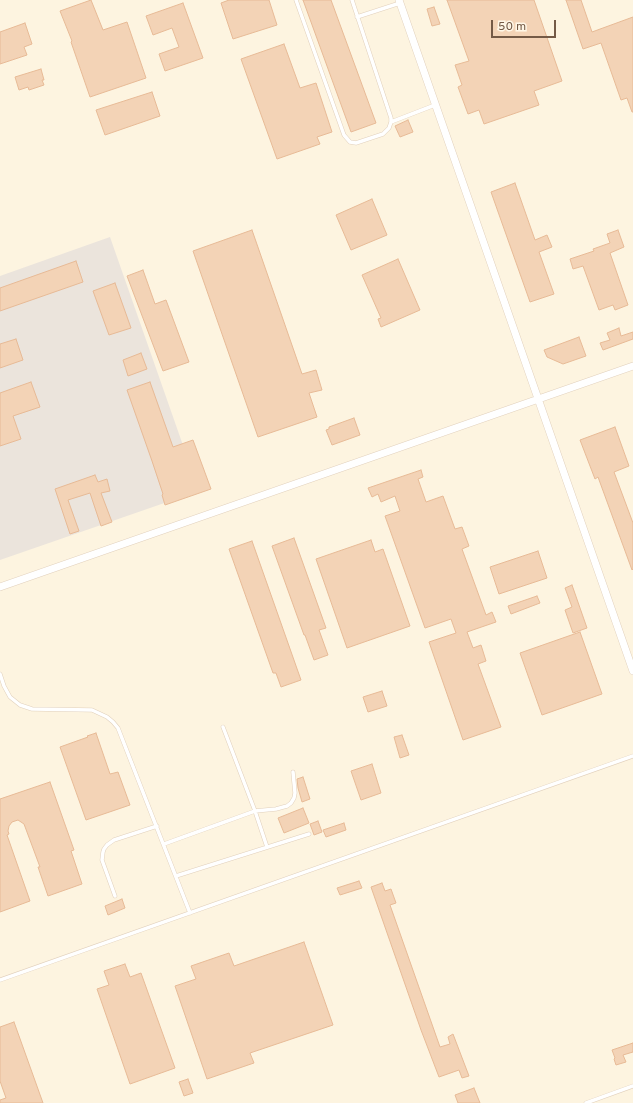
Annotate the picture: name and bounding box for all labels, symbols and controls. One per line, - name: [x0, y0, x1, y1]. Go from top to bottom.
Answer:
- scale bar: [493, 12, 558, 38]
- text: 50 m: [498, 19, 526, 35]

